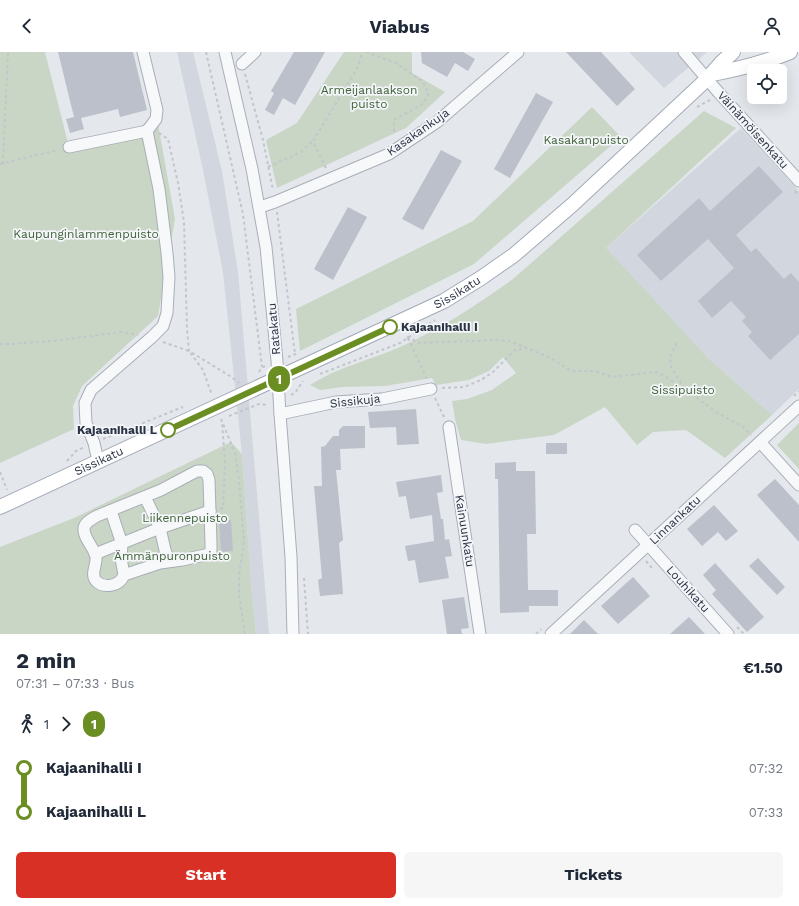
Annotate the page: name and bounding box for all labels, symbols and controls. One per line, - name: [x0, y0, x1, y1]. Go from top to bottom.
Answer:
- icon: back: [16, 15, 38, 37]
- icon: person: [761, 15, 783, 37]
- text: Viabus: [370, 16, 429, 37]
- map controls: [747, 64, 787, 104]
- button: locate: [747, 64, 787, 104]
- park label: Armeijanlaakson puisto: [321, 83, 417, 111]
- street label: Väinämöisenkatu: [715, 88, 791, 172]
- street label: Kasakankuja: [384, 105, 452, 159]
- park label: Kasakanpuisto: [543, 133, 629, 147]
- park label: Kaupunginlammenpuisto: [13, 227, 159, 241]
- street label: Sissikatu: [431, 273, 483, 312]
- street label: Ratakatu: [265, 302, 283, 356]
- marker: Kajaanihalli I: [382, 319, 398, 335]
- place label: Kajaanihalli I: [401, 320, 478, 334]
- line badge: 1: [266, 366, 292, 392]
- text: 1: [276, 371, 282, 387]
- park label: Sissipuisto: [651, 383, 715, 397]
- street label: Sissikuja: [329, 391, 381, 411]
- marker: Kajaanihalli L: [160, 422, 176, 438]
- place label: Kajaanihalli L: [77, 423, 157, 437]
- street label: Sissikatu: [72, 444, 126, 478]
- street label: Linnankatu: [646, 493, 704, 547]
- street label: Kainuunkatu: [452, 494, 478, 568]
- park label: Liikennepuisto: [142, 511, 228, 525]
- park label: Ämmänpuronpuisto: [114, 549, 230, 563]
- street label: Louhikatu: [663, 563, 713, 615]
- text: 2 min: [16, 648, 76, 673]
- text: €1.50: [743, 659, 783, 677]
- text: 07:31 – 07:33 · Bus: [16, 676, 134, 691]
- icon: walk: [16, 713, 38, 735]
- icon: forward: [55, 713, 77, 735]
- text: 1: [91, 716, 97, 732]
- text: 1: [44, 717, 49, 732]
- text: Kajaanihalli I: [46, 759, 142, 777]
- text: 07:32: [749, 761, 783, 776]
- text: Kajaanihalli L: [46, 803, 146, 821]
- text: 07:33: [749, 805, 783, 820]
- button: Start: [16, 852, 396, 898]
- button: Tickets: [404, 852, 783, 898]

